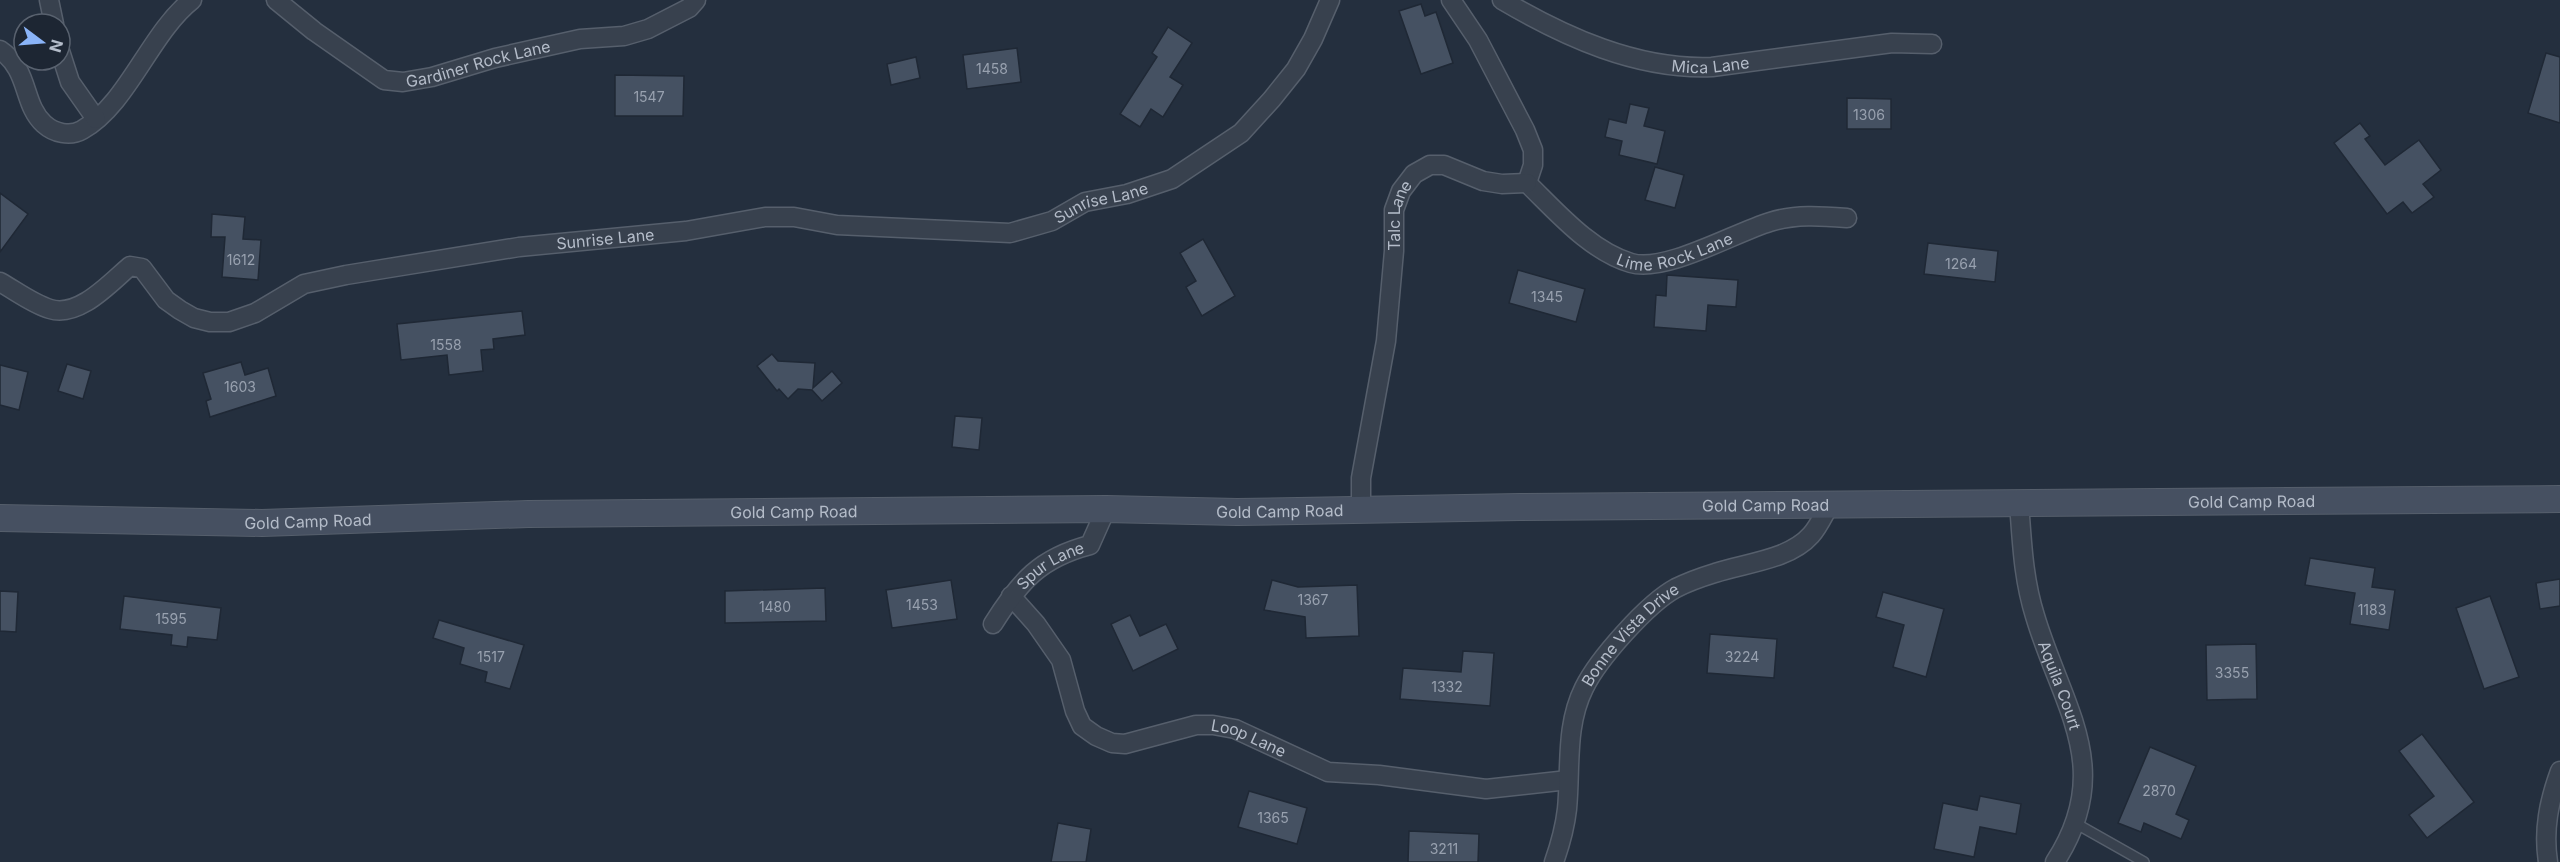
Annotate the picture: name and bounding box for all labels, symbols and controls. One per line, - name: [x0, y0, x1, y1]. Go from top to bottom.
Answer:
- north arrow: [12, 12, 72, 72]
- street label: Gardiner Rock Lane: [404, 36, 552, 91]
- text: N: [45, 38, 68, 55]
- street label: Mica Lane: [1671, 52, 1751, 77]
- house number: 1458: [976, 60, 1008, 77]
- house number: 1547: [633, 88, 665, 105]
- house number: 1306: [1853, 106, 1885, 123]
- street label: Talc Lane: [1384, 176, 1416, 251]
- street label: Sunrise Lane: [1050, 178, 1151, 228]
- street label: Sunrise Lane: [555, 224, 655, 253]
- street label: Lime Rock Lane: [1614, 228, 1736, 275]
- house number: 1612: [227, 251, 255, 268]
- house number: 1264: [1945, 255, 1977, 272]
- house number: 1345: [1531, 288, 1563, 305]
- house number: 1558: [430, 336, 462, 353]
- house number: 1603: [224, 378, 256, 395]
- street label: Gold Camp Road: [2188, 491, 2315, 512]
- street label: Gold Camp Road: [1702, 495, 1829, 516]
- street label: Gold Camp Road: [1216, 500, 1344, 522]
- street label: Gold Camp Road: [730, 501, 858, 522]
- street label: Gold Camp Road: [244, 509, 372, 533]
- street label: Spur Lane: [1012, 537, 1086, 594]
- street label: Bonne Vista Drive: [1577, 579, 1682, 690]
- house number: 1367: [1298, 591, 1329, 608]
- house number: 1453: [906, 596, 938, 613]
- house number: 1480: [759, 598, 791, 615]
- house number: 1183: [2358, 601, 2386, 618]
- house number: 1595: [155, 610, 187, 627]
- street label: Aquila Court: [2034, 638, 2085, 732]
- house number: 1517: [477, 648, 505, 665]
- house number: 3224: [1725, 648, 1759, 665]
- house number: 3355: [2215, 664, 2249, 681]
- house number: 1332: [1431, 678, 1463, 695]
- street label: Loop Lane: [1210, 715, 1289, 761]
- house number: 2870: [2142, 782, 2176, 799]
- house number: 1365: [1257, 809, 1289, 826]
- house number: 3211: [1430, 840, 1458, 857]

